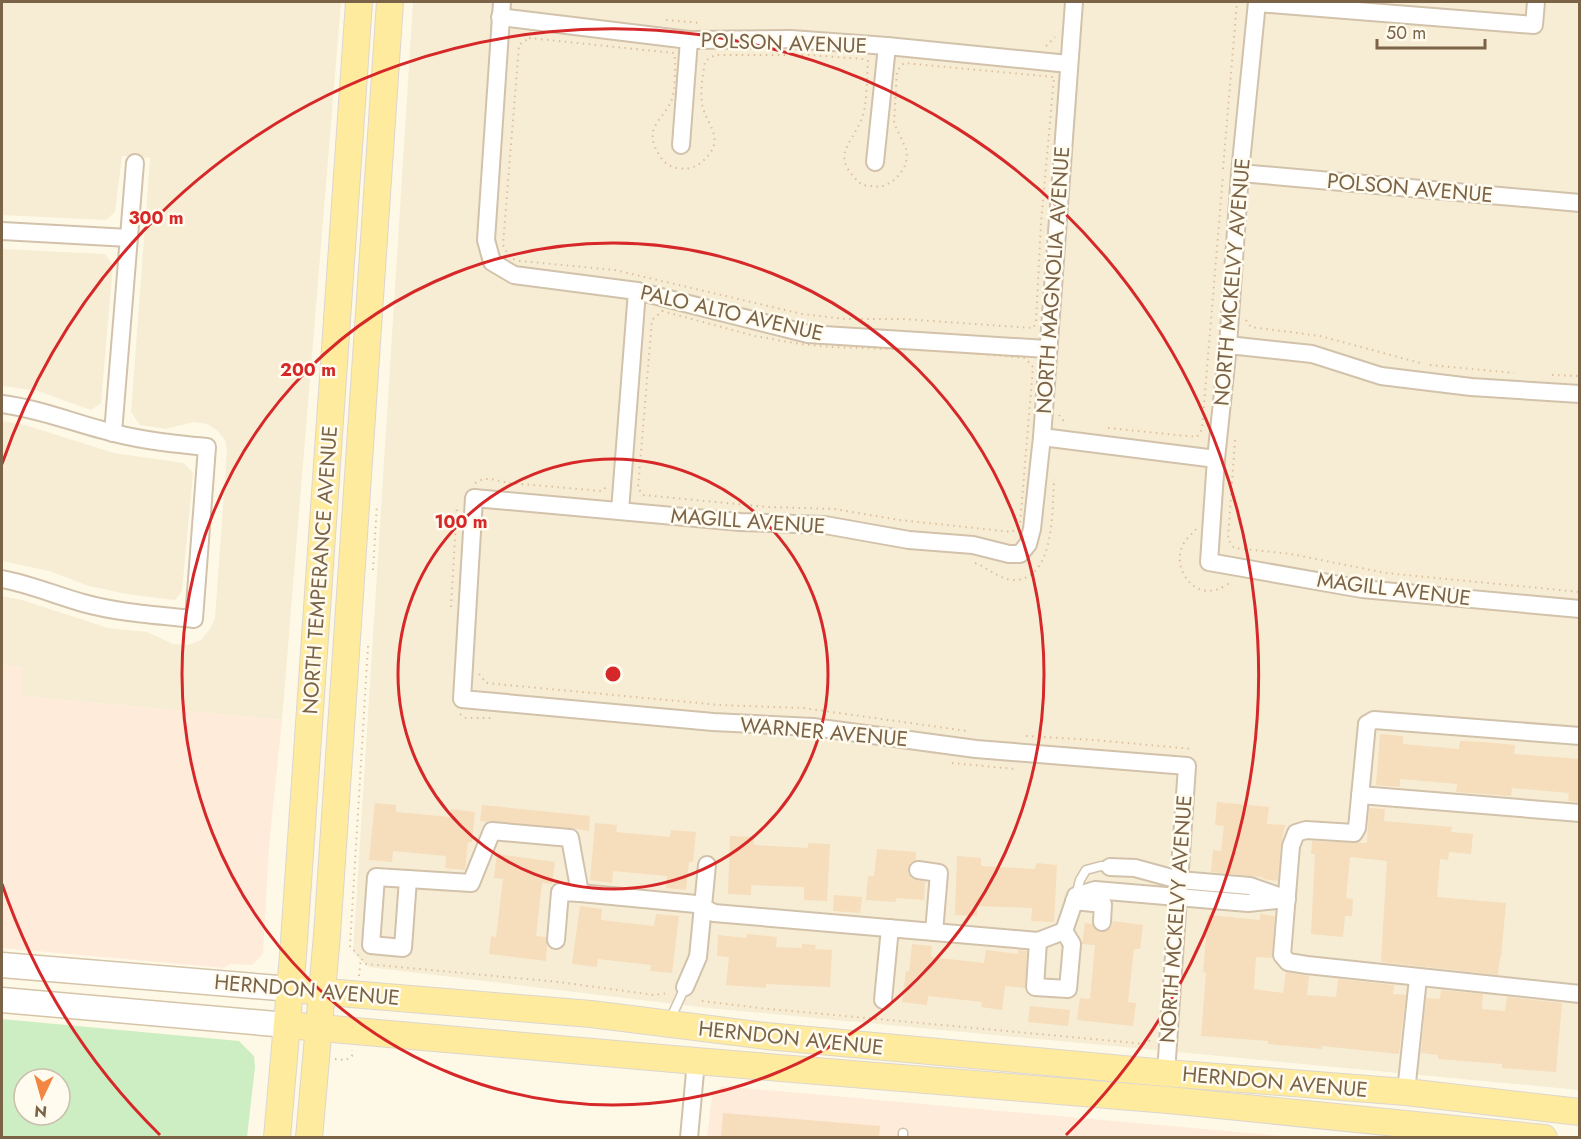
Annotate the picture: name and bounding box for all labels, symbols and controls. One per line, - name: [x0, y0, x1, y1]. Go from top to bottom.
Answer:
- scale bar: [1377, 12, 1485, 50]
- text: 50 m: [1386, 20, 1426, 46]
- street label: POLSON AVENUE: [700, 25, 868, 61]
- street label: NORTH MAGNOLIA AVENUE: [1029, 145, 1077, 415]
- street label: NORTH MCKELVY AVENUE: [1206, 157, 1258, 407]
- street label: POLSON AVENUE: [1326, 166, 1494, 210]
- text: 300 m: [128, 205, 184, 231]
- street label: PALO ALTO AVENUE: [637, 277, 827, 349]
- text: 200 m: [280, 357, 336, 383]
- street label: NORTH TEMPERANCE AVENUE: [295, 425, 345, 715]
- street label: MAGILL AVENUE: [670, 501, 826, 541]
- text: 100 m: [434, 509, 488, 535]
- street label: MAGILL AVENUE: [1315, 565, 1473, 613]
- centre of rings: [603, 664, 623, 684]
- street label: WARNER AVENUE: [739, 710, 909, 754]
- street label: NORTH MCKELVY AVENUE: [1152, 794, 1200, 1044]
- street label: HERNDON AVENUE: [213, 967, 401, 1013]
- street label: HERNDON AVENUE: [697, 1013, 885, 1063]
- street label: HERNDON AVENUE: [1181, 1059, 1369, 1105]
- north arrow: [12, 1067, 72, 1127]
- text: N: [33, 1099, 48, 1123]

